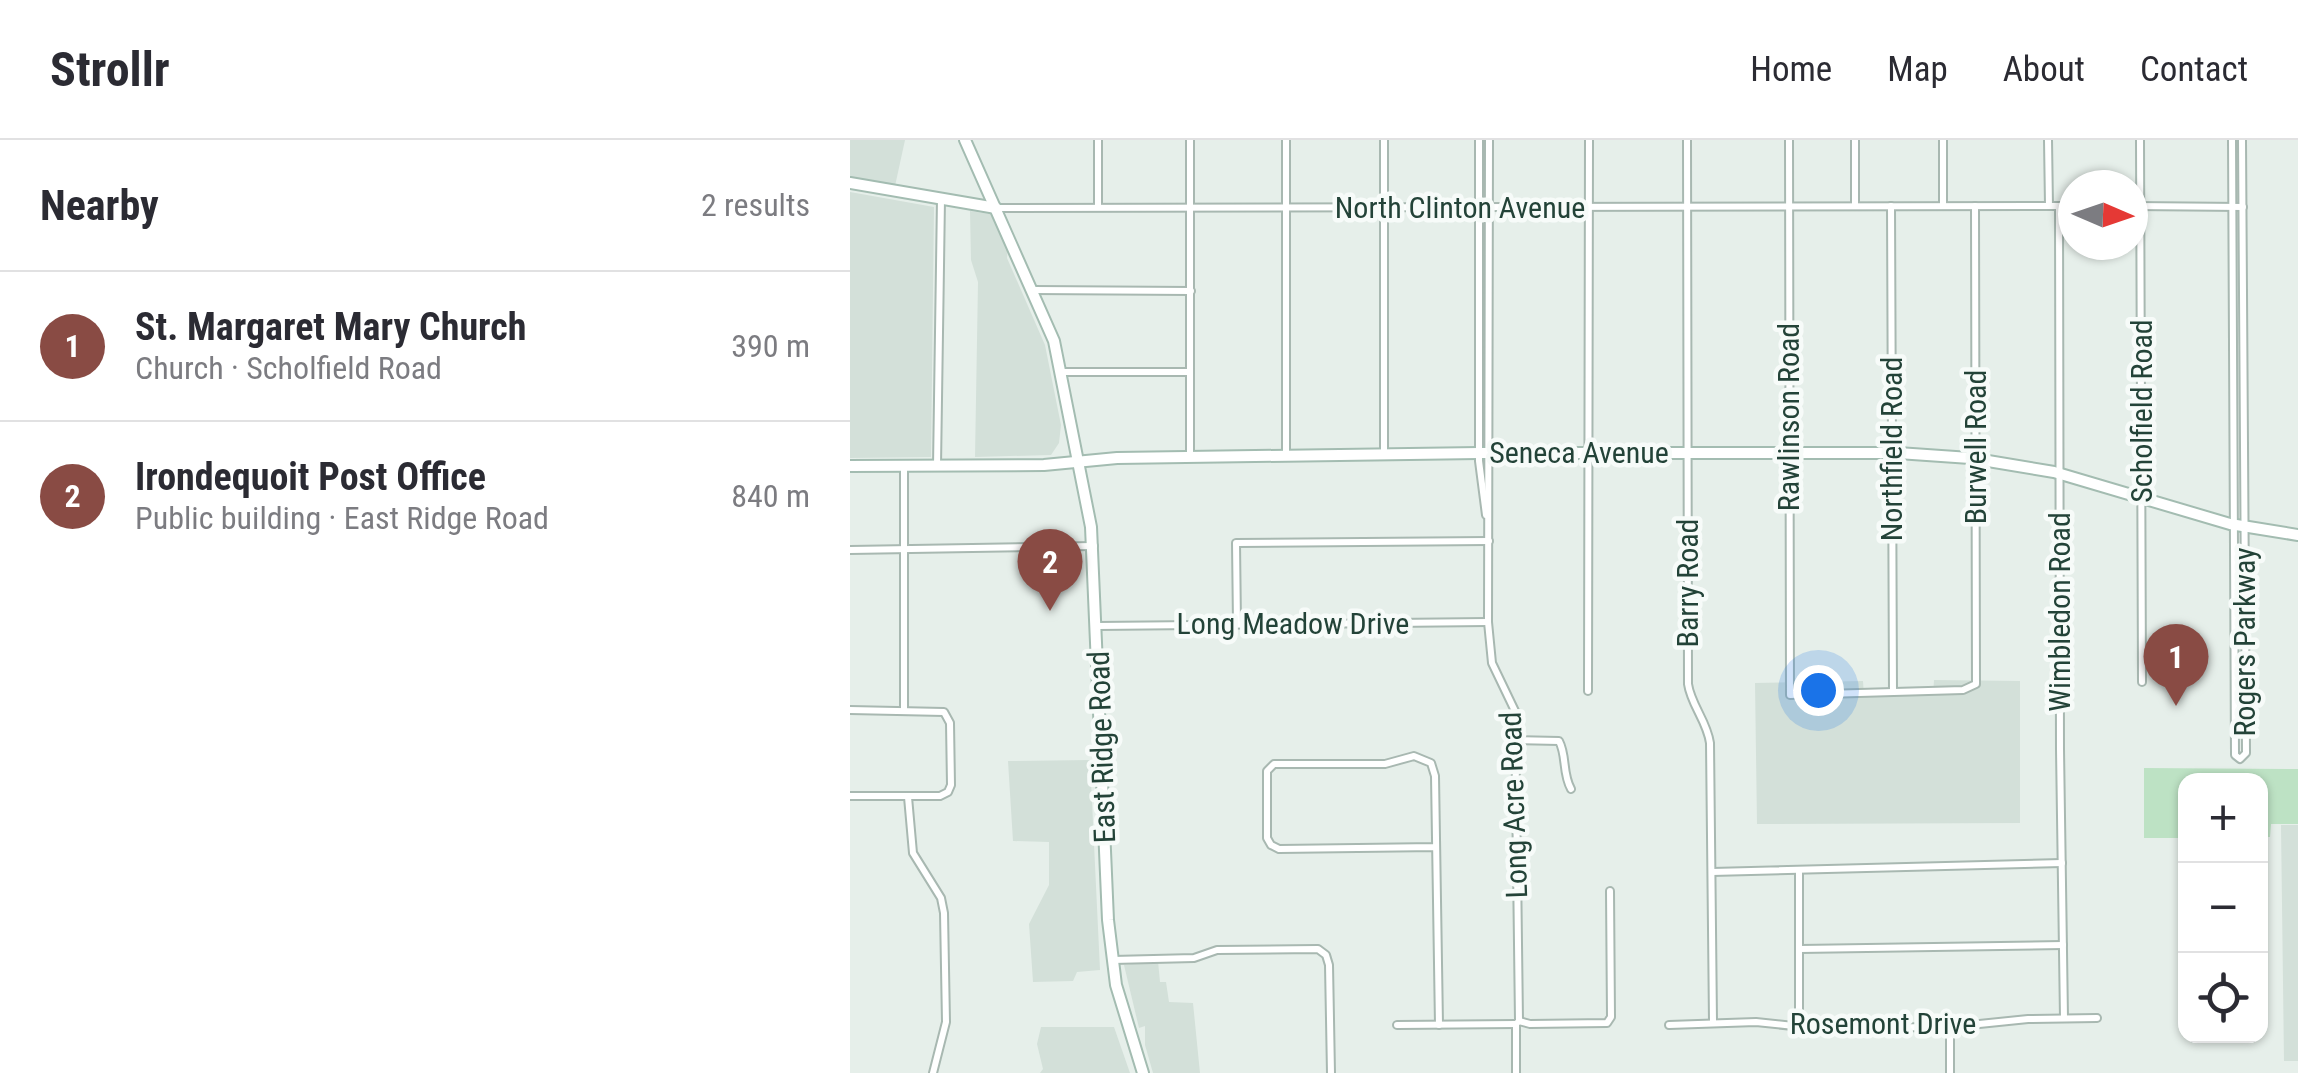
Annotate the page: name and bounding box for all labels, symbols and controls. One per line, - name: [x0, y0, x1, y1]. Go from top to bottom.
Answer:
- text: Strollr: [50, 41, 170, 98]
- text: Home: [1750, 49, 1832, 90]
- text: Map: [1887, 49, 1948, 90]
- text: About: [2003, 49, 2085, 90]
- text: Contact: [2140, 49, 2248, 90]
- north arrow: [2058, 170, 2148, 260]
- text: Nearby: [40, 181, 159, 230]
- text: 2 results: [701, 186, 810, 224]
- street label: North Clinton Avenue: [1335, 190, 1585, 225]
- text: St. Margaret Mary Church: [135, 305, 527, 349]
- street label: Scholfield Road: [2124, 319, 2159, 503]
- street label: Rawlinson Road: [1771, 323, 1806, 511]
- text: 1: [64, 327, 81, 365]
- text: 390 m: [731, 327, 810, 365]
- text: Church · Scholfield Road: [135, 349, 442, 387]
- street label: Northfield Road: [1874, 357, 1909, 541]
- street label: Burwell Road: [1958, 370, 1993, 524]
- street label: Seneca Avenue: [1489, 435, 1669, 470]
- text: Irondequoit Post Office: [135, 455, 486, 499]
- text: 2: [64, 477, 81, 515]
- text: 840 m: [731, 477, 810, 515]
- text: Public building · East Ridge Road: [135, 499, 549, 537]
- street label: Wimbledon Road: [2042, 512, 2077, 712]
- street label: Barry Road: [1670, 519, 1705, 647]
- pin: 2: [1018, 528, 1082, 611]
- street label: Rogers Parkway: [2227, 547, 2262, 737]
- street label: Long Meadow Drive: [1177, 606, 1409, 641]
- pin: 1: [2144, 624, 2208, 706]
- street label: East Ridge Road: [1081, 650, 1122, 844]
- your location: [1793, 665, 1844, 716]
- street label: Long Acre Road: [1493, 711, 1534, 899]
- map controls: [2178, 773, 2268, 1043]
- button: +: [2178, 773, 2268, 863]
- button: −: [2178, 863, 2268, 953]
- button: locate: [2178, 953, 2268, 1043]
- street label: Rosemont Drive: [1790, 1006, 1976, 1041]

